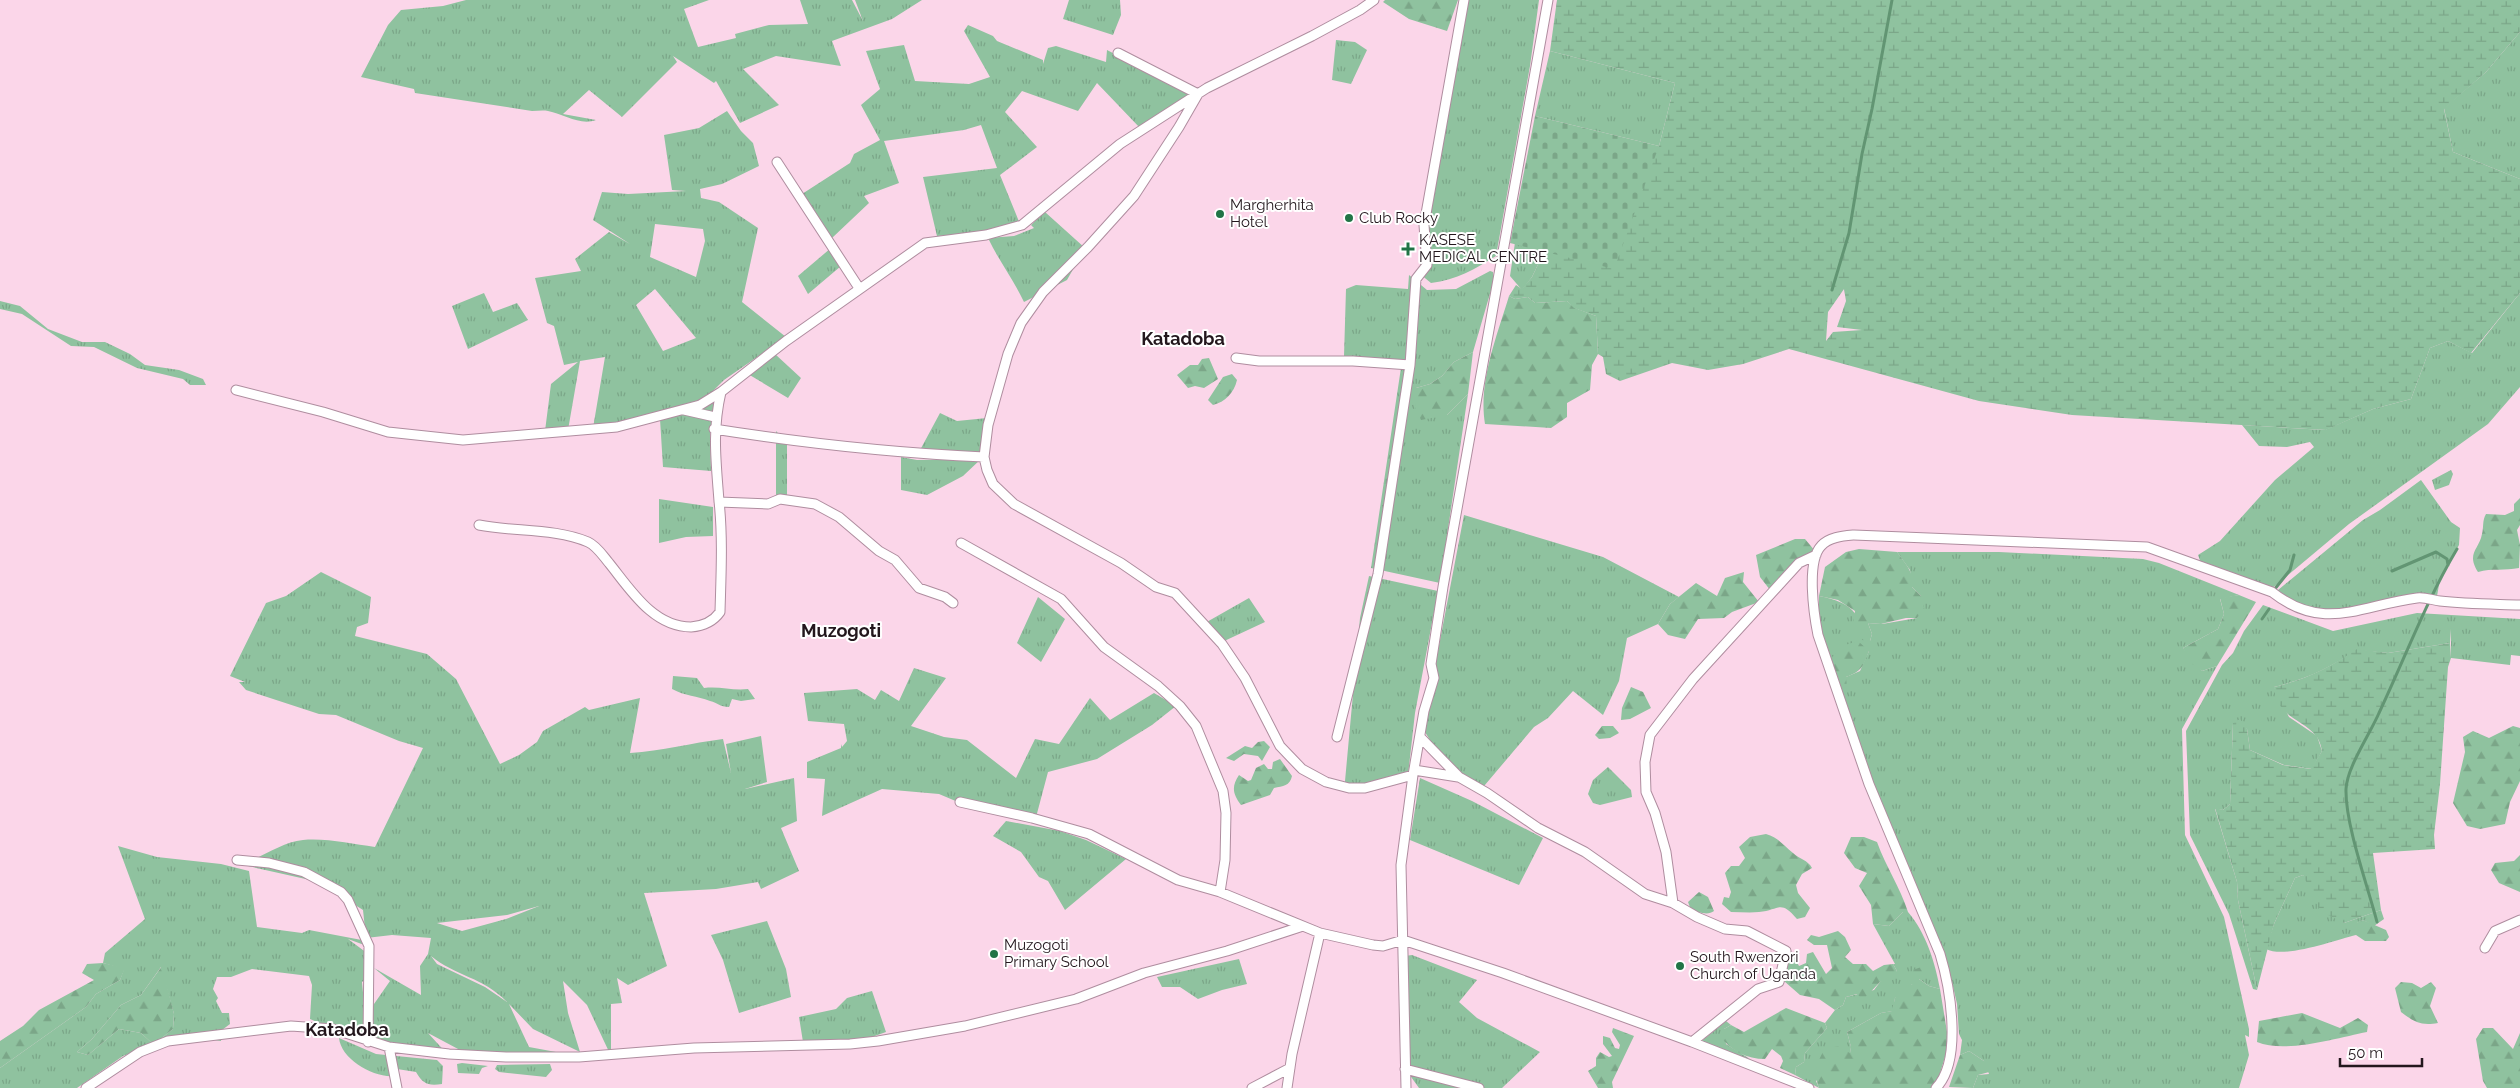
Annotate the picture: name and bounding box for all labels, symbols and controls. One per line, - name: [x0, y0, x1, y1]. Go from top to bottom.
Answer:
- place label: Margherhita Hotel: [1230, 196, 1314, 231]
- marker: Margherhita Hotel: [1214, 208, 1226, 220]
- place label: Club Rocky: [1359, 209, 1438, 227]
- marker: Club Rocky: [1343, 212, 1355, 224]
- place label: KASESE MEDICAL CENTRE: [1419, 231, 1547, 266]
- marker: KASESE MEDICAL CENTRE: [1401, 242, 1415, 256]
- district label: Katadoba: [1141, 328, 1225, 349]
- district label: Muzogoti: [801, 620, 881, 641]
- place label: Muzogoti Primary School: [1004, 936, 1110, 971]
- marker: Muzogoti Primary School: [988, 948, 1000, 960]
- place label: South Rwenzori Church of Uganda: [1690, 948, 1816, 983]
- marker: South Rwenzori Church of Uganda: [1674, 960, 1686, 972]
- district label: Katadoba: [305, 1019, 389, 1040]
- scale bar: [2340, 1036, 2422, 1068]
- text: 50 m: [2348, 1044, 2383, 1062]

